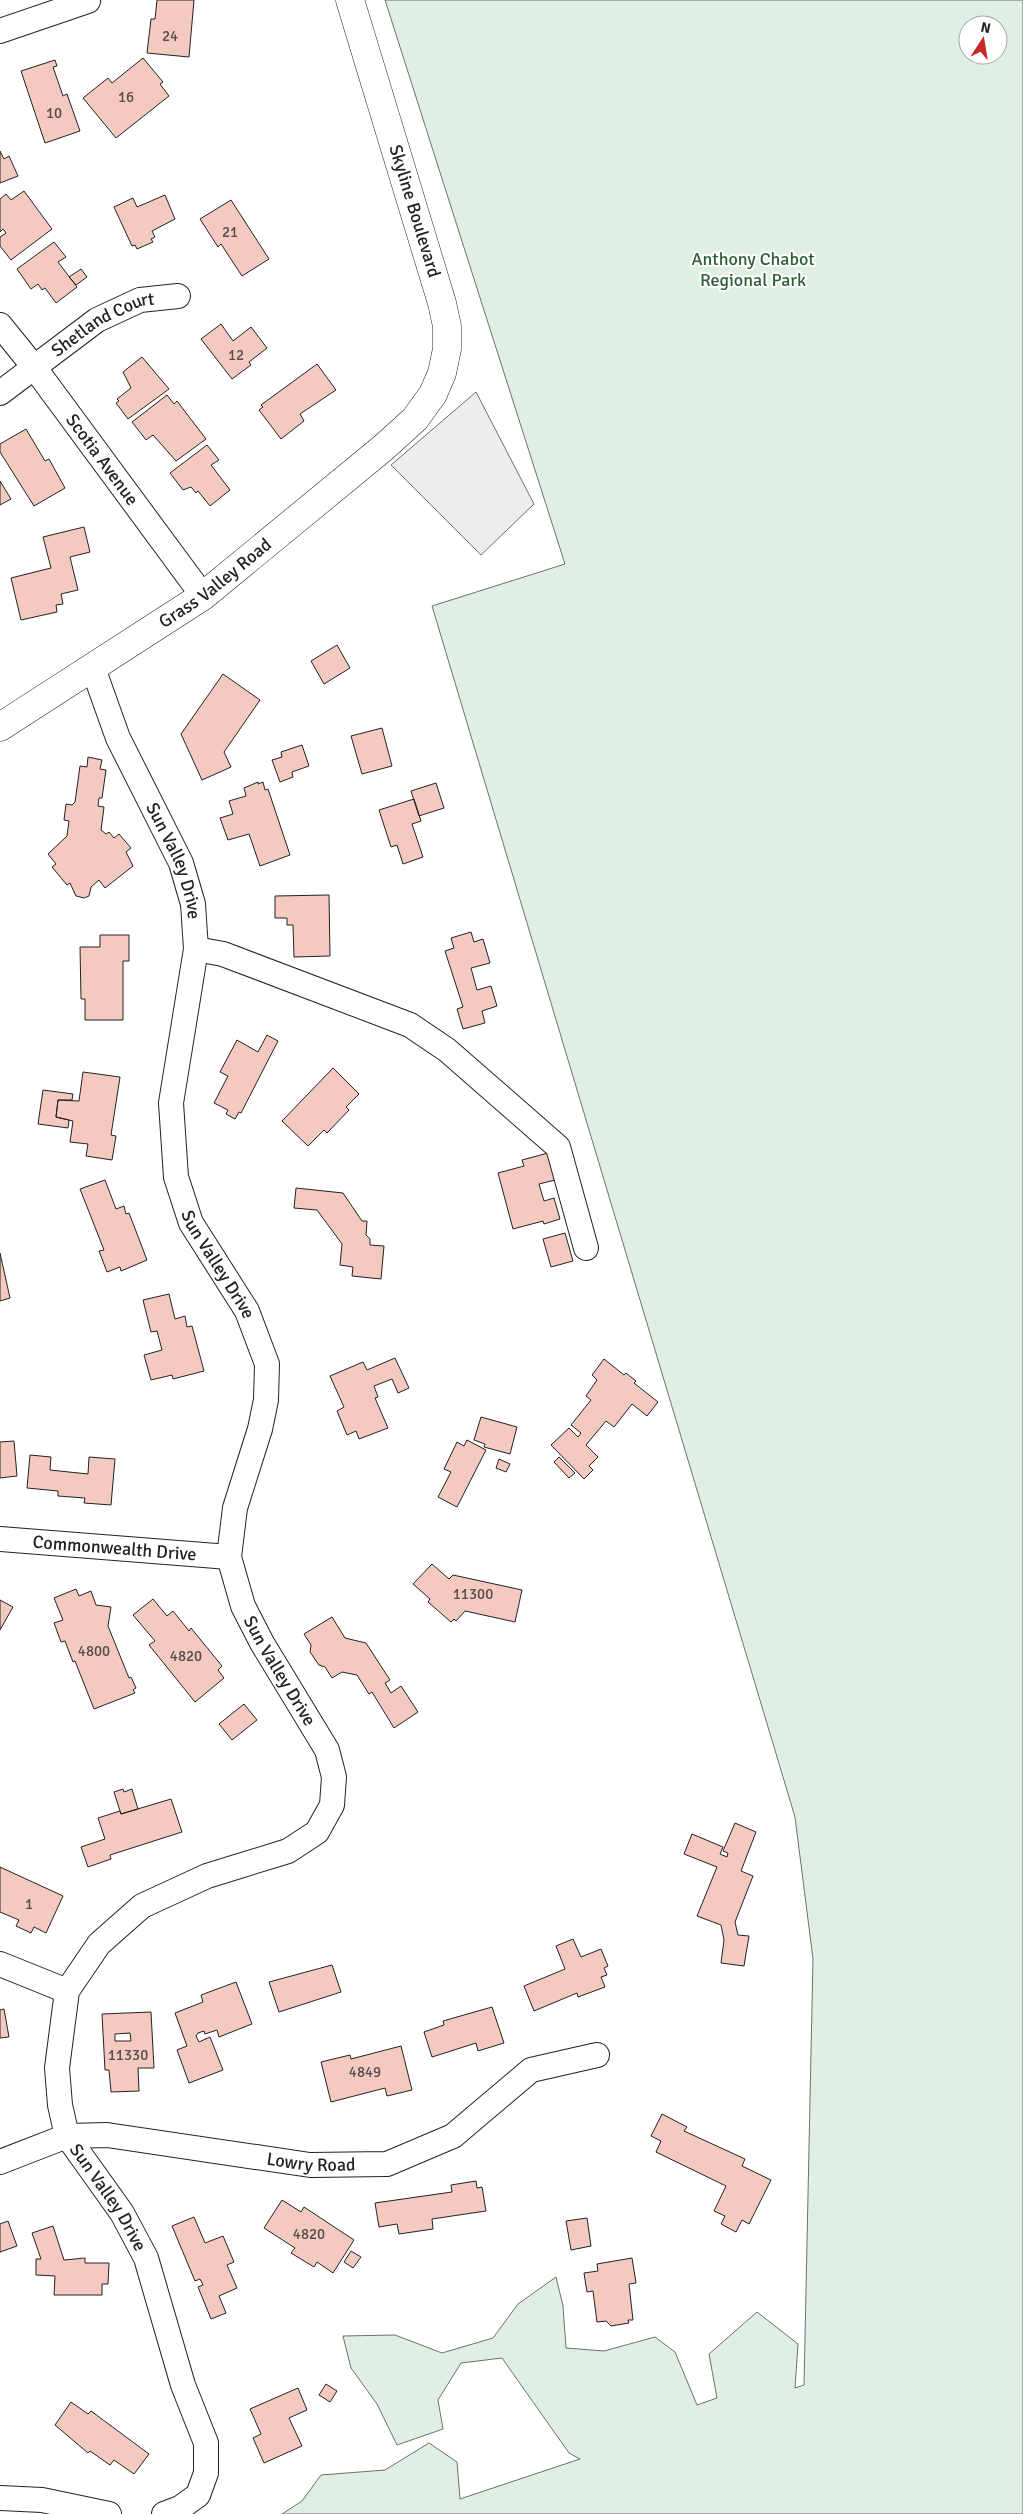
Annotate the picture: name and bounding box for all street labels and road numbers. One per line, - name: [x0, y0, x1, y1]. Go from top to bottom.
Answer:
- street label: Skyline Boulevard: [384, 142, 446, 280]
- street label: Shetland Court: [47, 288, 155, 362]
- street label: Scotia Avenue: [61, 409, 143, 510]
- street label: Grass Valley Road: [155, 533, 276, 633]
- street label: Sun Valley Drive: [141, 799, 205, 920]
- street label: Sun Valley Drive: [177, 1207, 260, 1321]
- street label: Commonwealth Drive: [32, 1531, 197, 1565]
- street label: Sun Valley Drive: [239, 1612, 321, 1730]
- street label: Sun Valley Drive: [65, 2139, 151, 2255]
- street label: Lowry Road: [265, 2148, 356, 2176]

